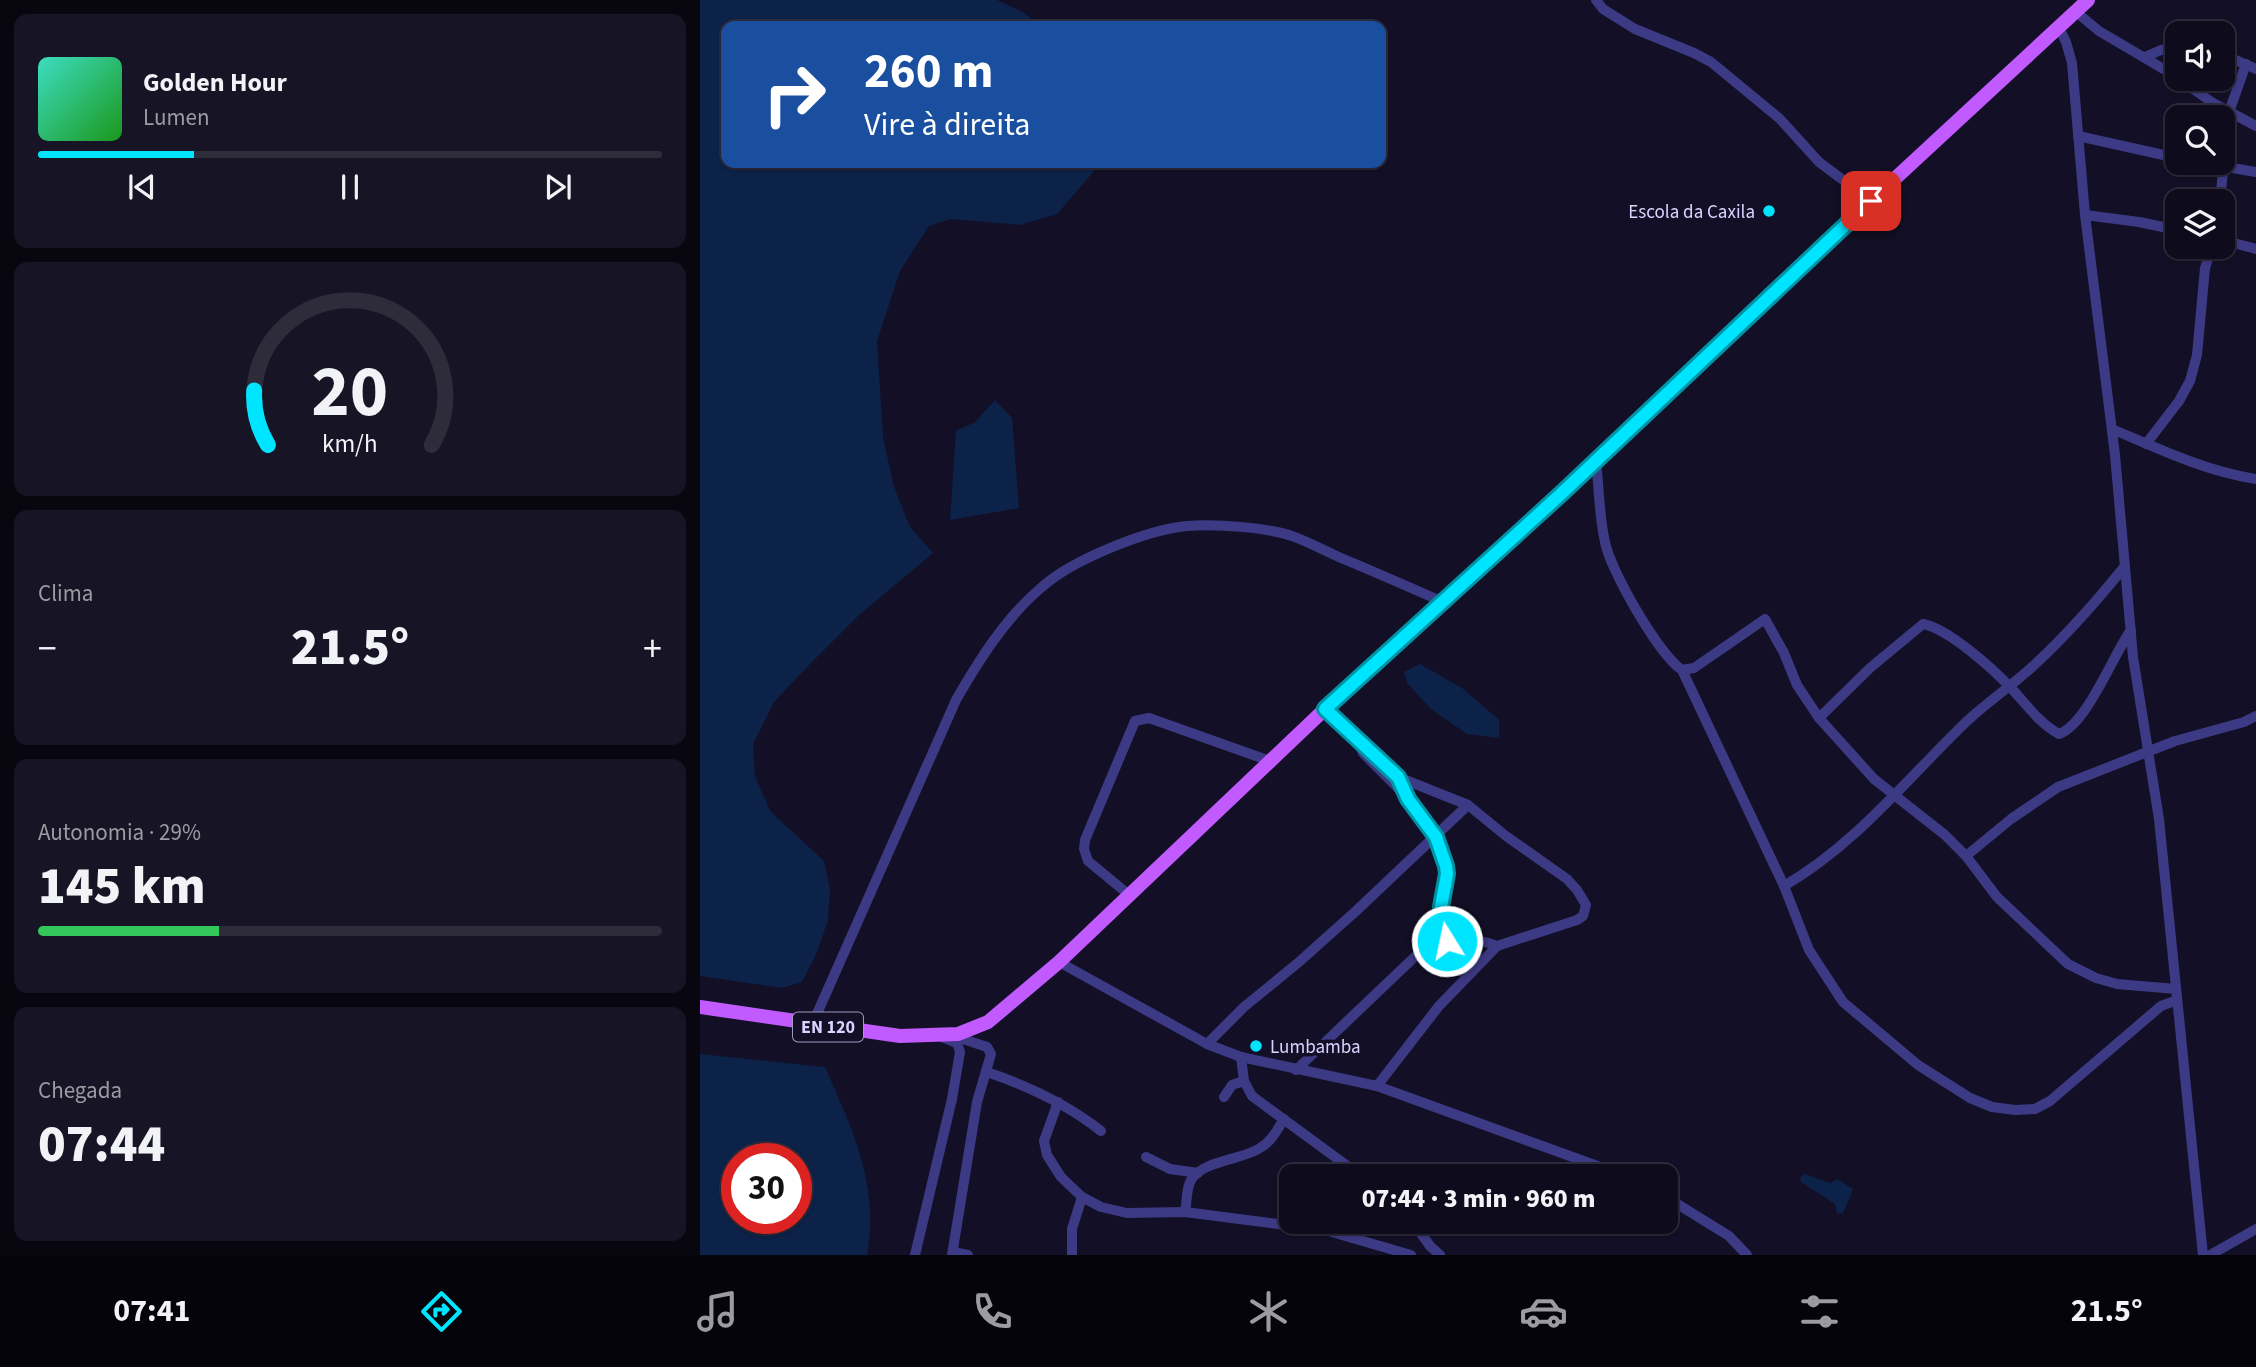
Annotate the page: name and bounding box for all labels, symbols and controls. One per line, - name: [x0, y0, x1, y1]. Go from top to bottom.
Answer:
- map controls: [2165, 21, 2235, 259]
- button: sound: [2165, 21, 2235, 91]
- text: 260 m: [864, 37, 993, 107]
- icon: right: [749, 49, 840, 140]
- text: Golden Hour: [143, 64, 287, 101]
- text: Lumen: [143, 101, 210, 134]
- text: Vire à direita: [864, 102, 1030, 148]
- button: search: [2165, 105, 2235, 175]
- icon: previous: [123, 168, 161, 206]
- icon: pause: [331, 168, 369, 206]
- icon: next: [539, 168, 577, 206]
- pin: [1841, 171, 1901, 231]
- icon: arrive: [1852, 182, 1890, 220]
- button: layers: [2165, 189, 2235, 259]
- place label: Escola da Caxila: [1628, 199, 1755, 226]
- marker: Escola da Caxila: [1761, 203, 1777, 219]
- text: 20: [312, 341, 388, 445]
- text: km/h: [322, 426, 378, 462]
- text: Clima: [38, 577, 93, 610]
- text: 21.5°: [291, 611, 409, 685]
- text: −: [38, 622, 57, 676]
- text: +: [643, 622, 662, 676]
- text: Autonomia · 29%: [38, 816, 201, 849]
- text: 145 km: [38, 850, 206, 924]
- position arrow: [1410, 904, 1484, 978]
- road number: EN 120: [793, 1012, 863, 1042]
- place label: Lumbamba: [1270, 1034, 1361, 1061]
- marker: Lumbamba: [1248, 1038, 1264, 1054]
- text: Chegada: [38, 1074, 122, 1107]
- text: 07:44: [38, 1108, 165, 1182]
- speed limit sign: 30: [721, 1143, 812, 1234]
- text: 07:44 · 3 min · 960 m: [1362, 1180, 1595, 1217]
- icon: directions: [417, 1287, 466, 1336]
- icon: music: [693, 1287, 742, 1336]
- icon: phone: [968, 1287, 1017, 1336]
- icon: climate: [1244, 1287, 1293, 1336]
- icon: car: [1519, 1287, 1568, 1336]
- icon: filters: [1795, 1287, 1844, 1336]
- text: 07:41: [113, 1288, 190, 1334]
- text: 21.5°: [2071, 1288, 2143, 1334]

